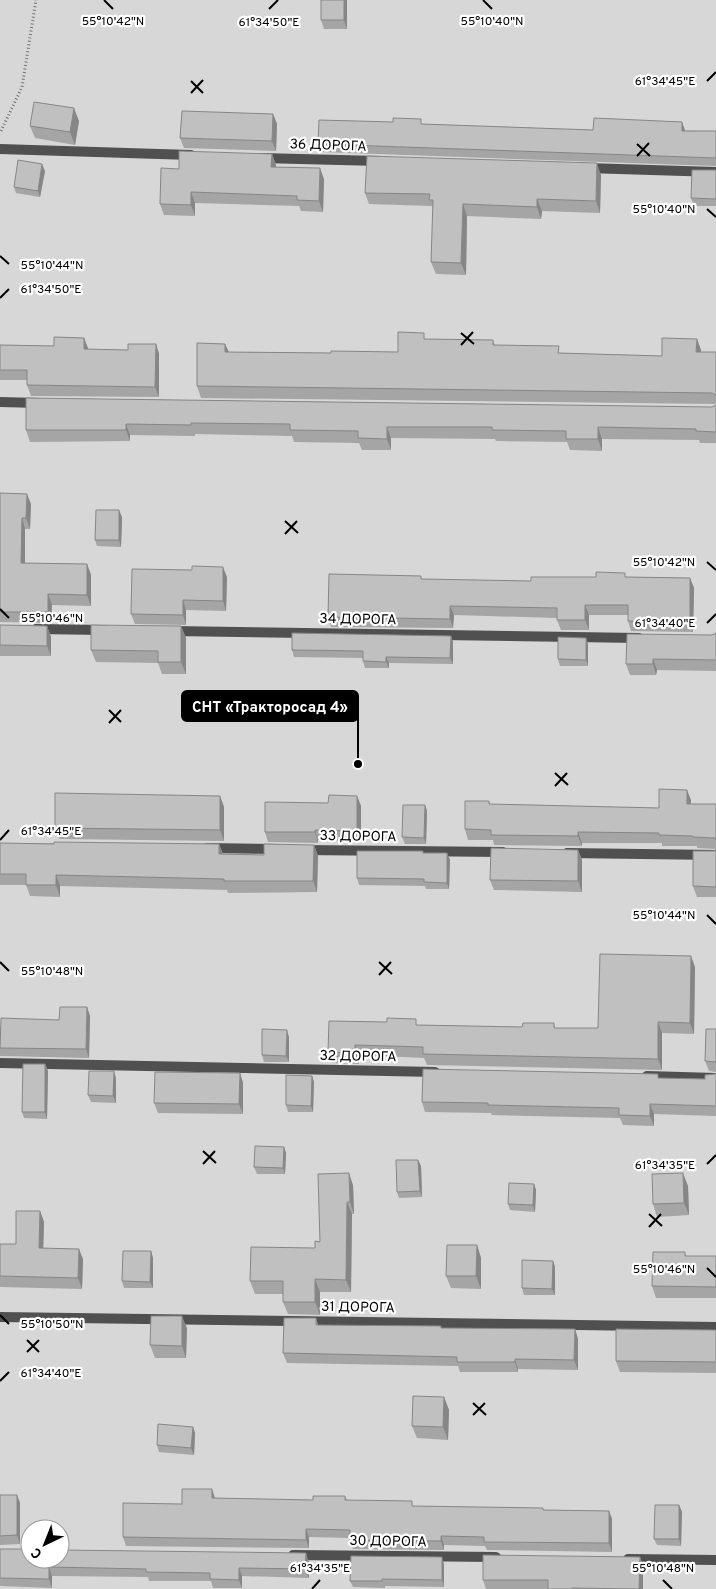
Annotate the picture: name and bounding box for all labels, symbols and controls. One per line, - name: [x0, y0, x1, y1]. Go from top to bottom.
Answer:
- text: 55°10'42"N: [82, 14, 144, 30]
- text: 55°10'40"N: [460, 14, 524, 30]
- text: 61°34'50"E: [239, 15, 299, 31]
- text: 61°34'45"E: [635, 74, 695, 90]
- street label: 36 ДОРОГА: [289, 136, 367, 156]
- text: 55°10'40"N: [632, 202, 696, 218]
- text: 55°10'44"N: [21, 258, 83, 274]
- text: 61°34'50"E: [21, 282, 81, 298]
- text: 55°10'42"N: [633, 555, 695, 571]
- text: 55°10'46"N: [21, 611, 83, 627]
- street label: 34 ДОРОГА: [319, 611, 397, 629]
- text: 61°34'40"E: [635, 616, 695, 632]
- callout: СНТ «Тракторосад 4»: [182, 691, 358, 721]
- text: СНТ «Тракторосад 4»: [192, 699, 348, 718]
- text: 61°34'45"E: [21, 824, 81, 840]
- street label: 33 ДОРОГА: [319, 828, 397, 846]
- text: 55°10'44"N: [633, 908, 695, 924]
- text: 55°10'48"N: [21, 964, 83, 980]
- street label: 32 ДОРОГА: [319, 1048, 397, 1066]
- text: 61°34'35"E: [635, 1158, 695, 1174]
- text: 55°10'46"N: [633, 1262, 695, 1278]
- street label: 31 ДОРОГА: [321, 1299, 395, 1317]
- text: 55°10'50"N: [20, 1317, 84, 1333]
- text: 61°34'40"E: [21, 1366, 81, 1382]
- north arrow: [20, 1519, 70, 1569]
- street label: 30 ДОРОГА: [349, 1533, 427, 1551]
- text: С: [28, 1543, 46, 1562]
- text: 61°34'35"E: [290, 1561, 350, 1577]
- text: 55°10'48"N: [632, 1561, 694, 1577]

